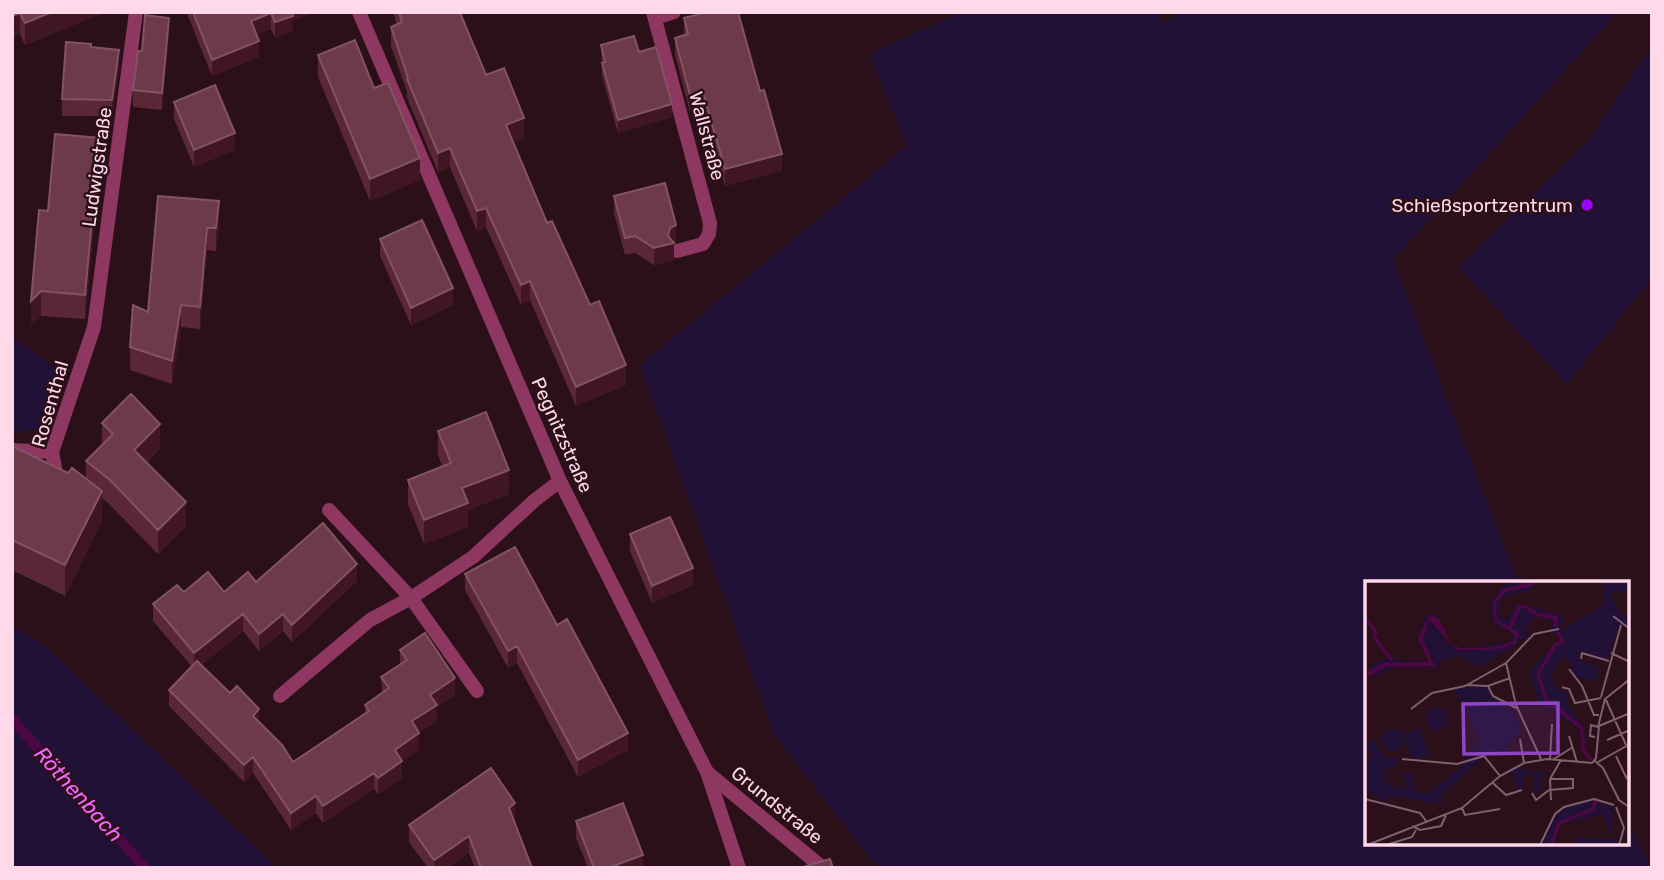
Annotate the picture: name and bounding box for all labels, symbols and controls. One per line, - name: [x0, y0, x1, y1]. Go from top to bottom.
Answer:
- street label: Wallstraße: [684, 89, 730, 183]
- street label: Ludwigstraße: [77, 106, 117, 228]
- place label: Schießsportzentrum: [1392, 194, 1573, 217]
- marker: Schießsportzentrum: [1579, 197, 1595, 213]
- street label: Rosenthal: [27, 358, 73, 450]
- street label: Pegnitzstraße: [526, 374, 598, 496]
- inset map: [1365, 581, 1629, 845]
- water label: Röthenbach: [30, 741, 128, 847]
- street label: Grundstraße: [727, 761, 827, 849]

